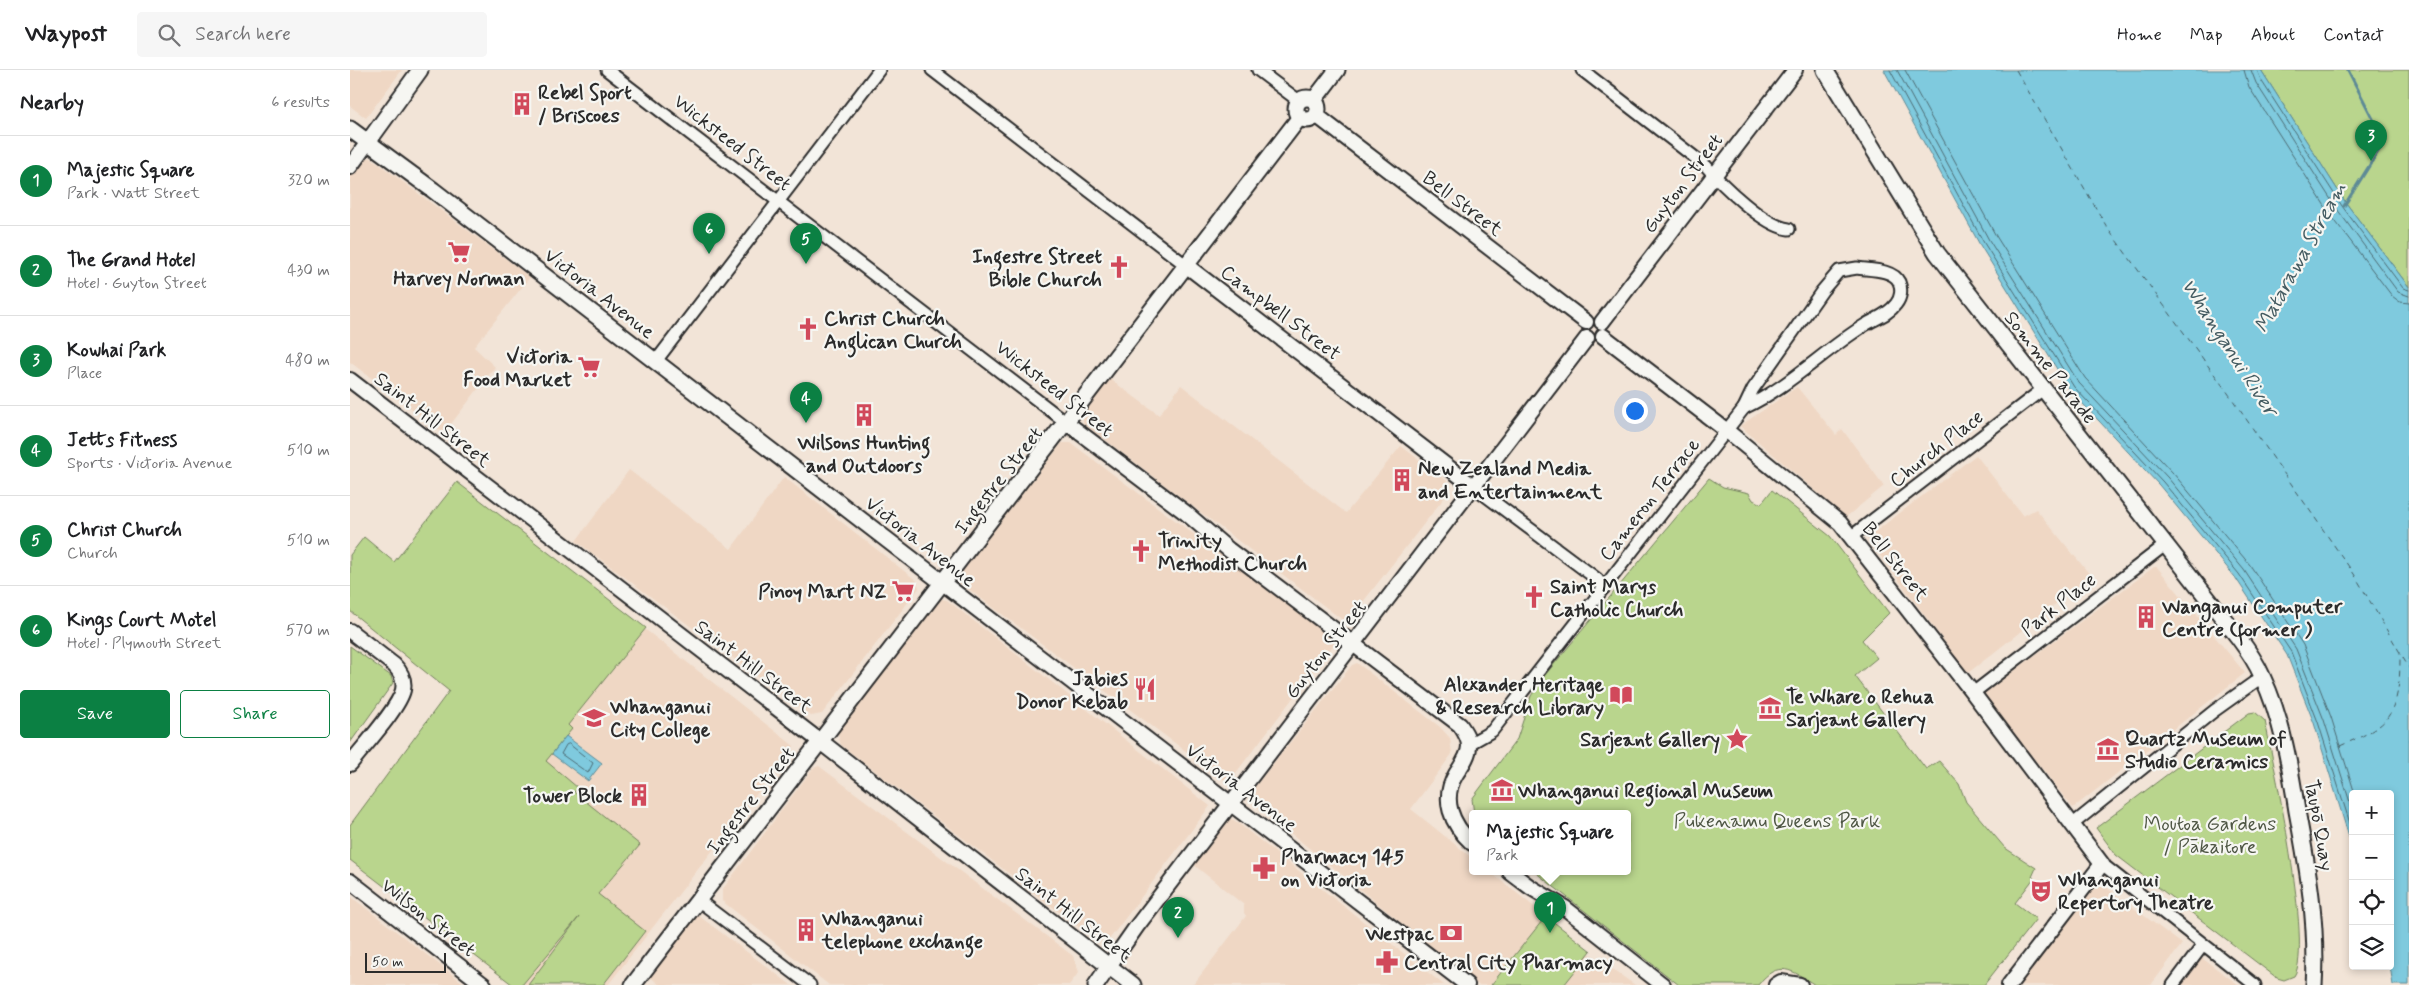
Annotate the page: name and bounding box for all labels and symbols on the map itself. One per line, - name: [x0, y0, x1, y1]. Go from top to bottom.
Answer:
- place label: Rebel Sport / Briscoes: [538, 80, 632, 130]
- street label: Wicksteed Street: [667, 89, 797, 198]
- building icon: Rebel Sport / Briscoes: [509, 91, 535, 117]
- pin: 3: [2355, 120, 2387, 161]
- street label: Guyton Street: [1637, 128, 1730, 239]
- street label: Bell Street: [1416, 165, 1508, 243]
- water label: Matarawa Stream: [2248, 177, 2354, 338]
- pin: 6: [693, 213, 725, 254]
- pin: 5: [790, 223, 822, 264]
- supermarket icon: Harvey Norman: [446, 239, 472, 265]
- street label: Victoria Avenue: [538, 242, 660, 346]
- place label: Ingestre Street Bible Church: [972, 244, 1103, 294]
- church icon: Ingestre Street Bible Church: [1106, 254, 1132, 280]
- street label: Campbell Street: [1214, 259, 1346, 367]
- place label: Harvey Norman: [393, 266, 525, 293]
- water label: Whanganui River: [2174, 273, 2286, 424]
- place label: Christ Church Anglican Church: [824, 306, 962, 358]
- street label: Somme Parade: [1997, 306, 2102, 430]
- church icon: Christ Church Anglican Church: [795, 316, 821, 342]
- street label: Wicksteed Street: [989, 335, 1119, 444]
- place label: Victoria Food Market: [463, 344, 573, 394]
- supermarket icon: Victoria Food Market: [576, 354, 602, 380]
- street label: Saint Hill Street: [368, 366, 496, 474]
- pin: 4: [790, 382, 822, 423]
- your location: [1622, 398, 1648, 424]
- building icon: Wilsons Hunting and Outdoors: [851, 402, 877, 428]
- street label: Church Place: [1884, 404, 1990, 495]
- street label: Ingestre Street: [949, 421, 1051, 542]
- place label: Wilsons Hunting and Outdoors: [797, 430, 930, 480]
- street label: Cameron Terrace: [1593, 433, 1707, 567]
- place label: New Zealand Media and Entertainment: [1418, 456, 1603, 506]
- building icon: New Zealand Media and Entertainment: [1389, 467, 1415, 493]
- street label: Victoria Avenue: [859, 490, 981, 594]
- street label: Bell Street: [1855, 517, 1935, 607]
- place label: Trinity Methodist Church: [1158, 528, 1307, 578]
- church icon: Trinity Methodist Church: [1128, 538, 1154, 564]
- street label: Park Place: [2015, 567, 2102, 643]
- place label: Saint Marys Catholic Church: [1550, 574, 1684, 624]
- supermarket icon: Pinoy Mart NZ: [890, 578, 916, 604]
- place label: Pinoy Mart NZ: [758, 579, 887, 606]
- church icon: Saint Marys Catholic Church: [1521, 584, 1547, 610]
- place label: Wanganui Computer Centre (former ): [2161, 594, 2343, 646]
- street label: Guyton Street: [1279, 595, 1373, 705]
- building icon: Wanganui Computer Centre (former ): [2133, 604, 2159, 630]
- street label: Saint Hill Street: [689, 614, 818, 721]
- place label: Jabies Donor Kebab: [1016, 666, 1128, 716]
- place label: Alexander Heritage & Research Library: [1436, 672, 1605, 722]
- restaurant icon: Jabies Donor Kebab: [1132, 676, 1158, 702]
- library icon: Alexander Heritage & Research Library: [1608, 682, 1634, 708]
- place label: Te Whare o Rehua Sarjeant Gallery: [1786, 684, 1934, 734]
- place label: Whanganui City College: [609, 694, 711, 744]
- museum icon: Te Whare o Rehua Sarjeant Gallery: [1757, 695, 1783, 721]
- school or university icon: Whanganui City College: [581, 705, 607, 731]
- place icon: Sarjeant Gallery: [1724, 726, 1750, 752]
- place label: Quartz Museum of Studio Ceramics: [2125, 726, 2286, 776]
- place label: Sarjeant Gallery: [1580, 727, 1720, 754]
- museum icon: Quartz Museum of Studio Ceramics: [2095, 736, 2121, 762]
- street label: Victoria Avenue: [1180, 737, 1303, 839]
- street label: Ingestre Street: [701, 741, 803, 862]
- museum icon: Whanganui Regional Museum: [1489, 777, 1515, 803]
- street label: Taupō Quay: [2297, 777, 2340, 873]
- place label: Whanganui Regional Museum: [1517, 778, 1773, 807]
- building icon: Tower Block: [626, 782, 652, 808]
- place label: Tower Block: [523, 783, 622, 810]
- park label: Pukenamu Queens Park: [1674, 808, 1880, 835]
- park label: Moutoa Gardens / Pākaitore: [2144, 811, 2276, 861]
- place label: Pharmacy 145 on Victoria: [1281, 844, 1404, 894]
- pharmacy icon: Pharmacy 145 on Victoria: [1251, 855, 1277, 881]
- street label: Saint Hill Street: [1009, 861, 1137, 969]
- place label: Whanganui Repertory Theatre: [2057, 867, 2214, 917]
- street label: Wilson Street: [375, 873, 481, 964]
- theatre icon: Whanganui Repertory Theatre: [2028, 878, 2054, 904]
- pin: 1: [1534, 892, 1566, 933]
- pin: 2: [1162, 897, 1194, 938]
- place label: Whanganui telephone exchange: [821, 906, 983, 958]
- building icon: Whanganui telephone exchange: [793, 917, 819, 943]
- bank icon: Westpac: [1438, 920, 1464, 946]
- place label: Westpac: [1364, 921, 1435, 948]
- pharmacy icon: Central City Pharmacy: [1374, 949, 1400, 975]
- scale bar: [365, 950, 446, 973]
- place label: Central City Pharmacy: [1404, 950, 1613, 977]

